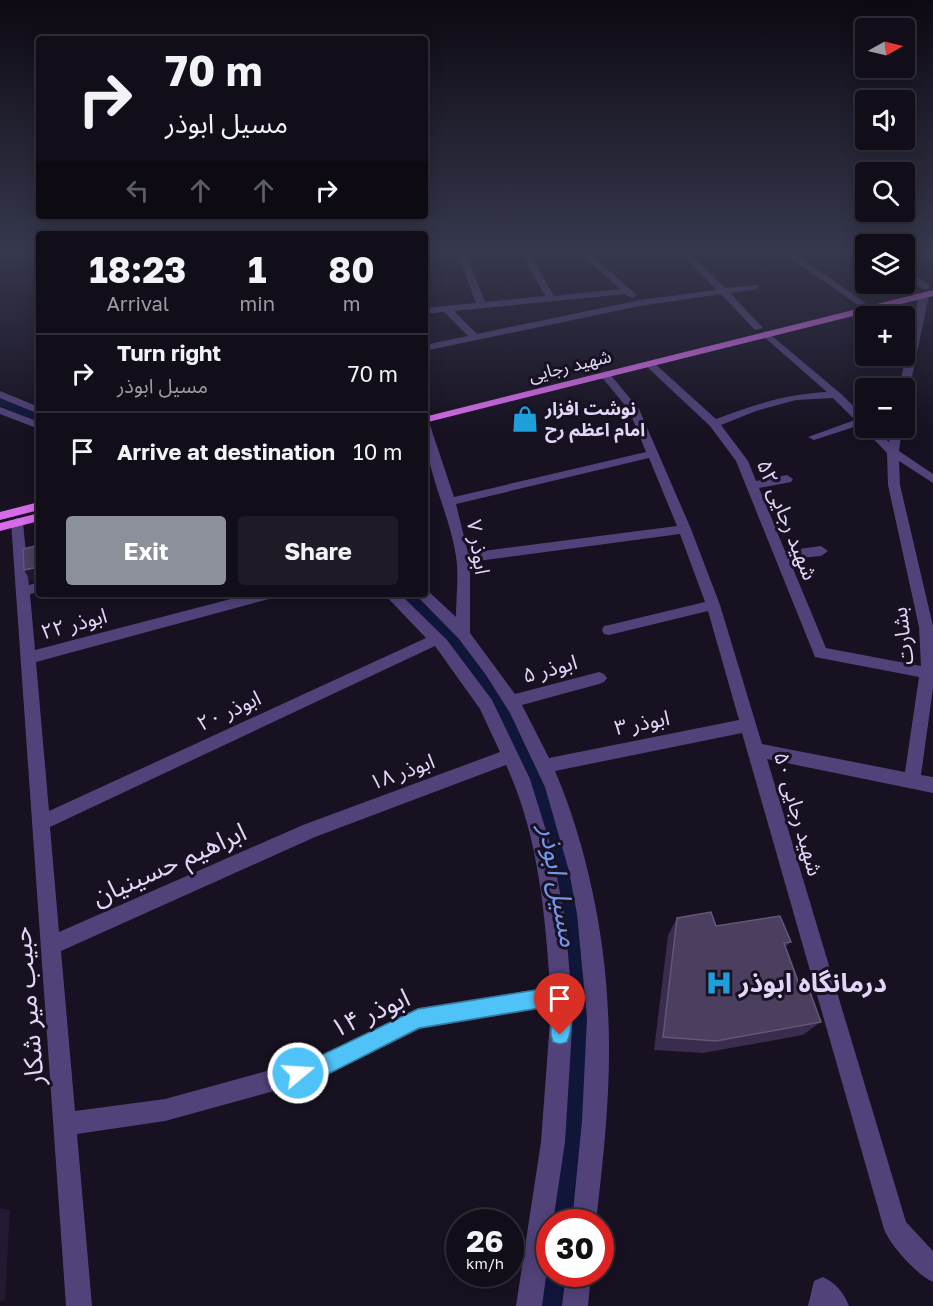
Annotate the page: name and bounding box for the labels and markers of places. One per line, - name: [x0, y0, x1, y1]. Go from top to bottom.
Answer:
- place label: نوشت افزار امام اعظم رح: [544, 397, 645, 443]
- shop icon: نوشت افزار امام اعظم رح: [510, 404, 540, 434]
- place label: درمانگاه ابوذر: [738, 967, 887, 998]
- hospital icon: درمانگاه ابوذر: [704, 968, 734, 998]
- pin: [534, 973, 585, 1035]

